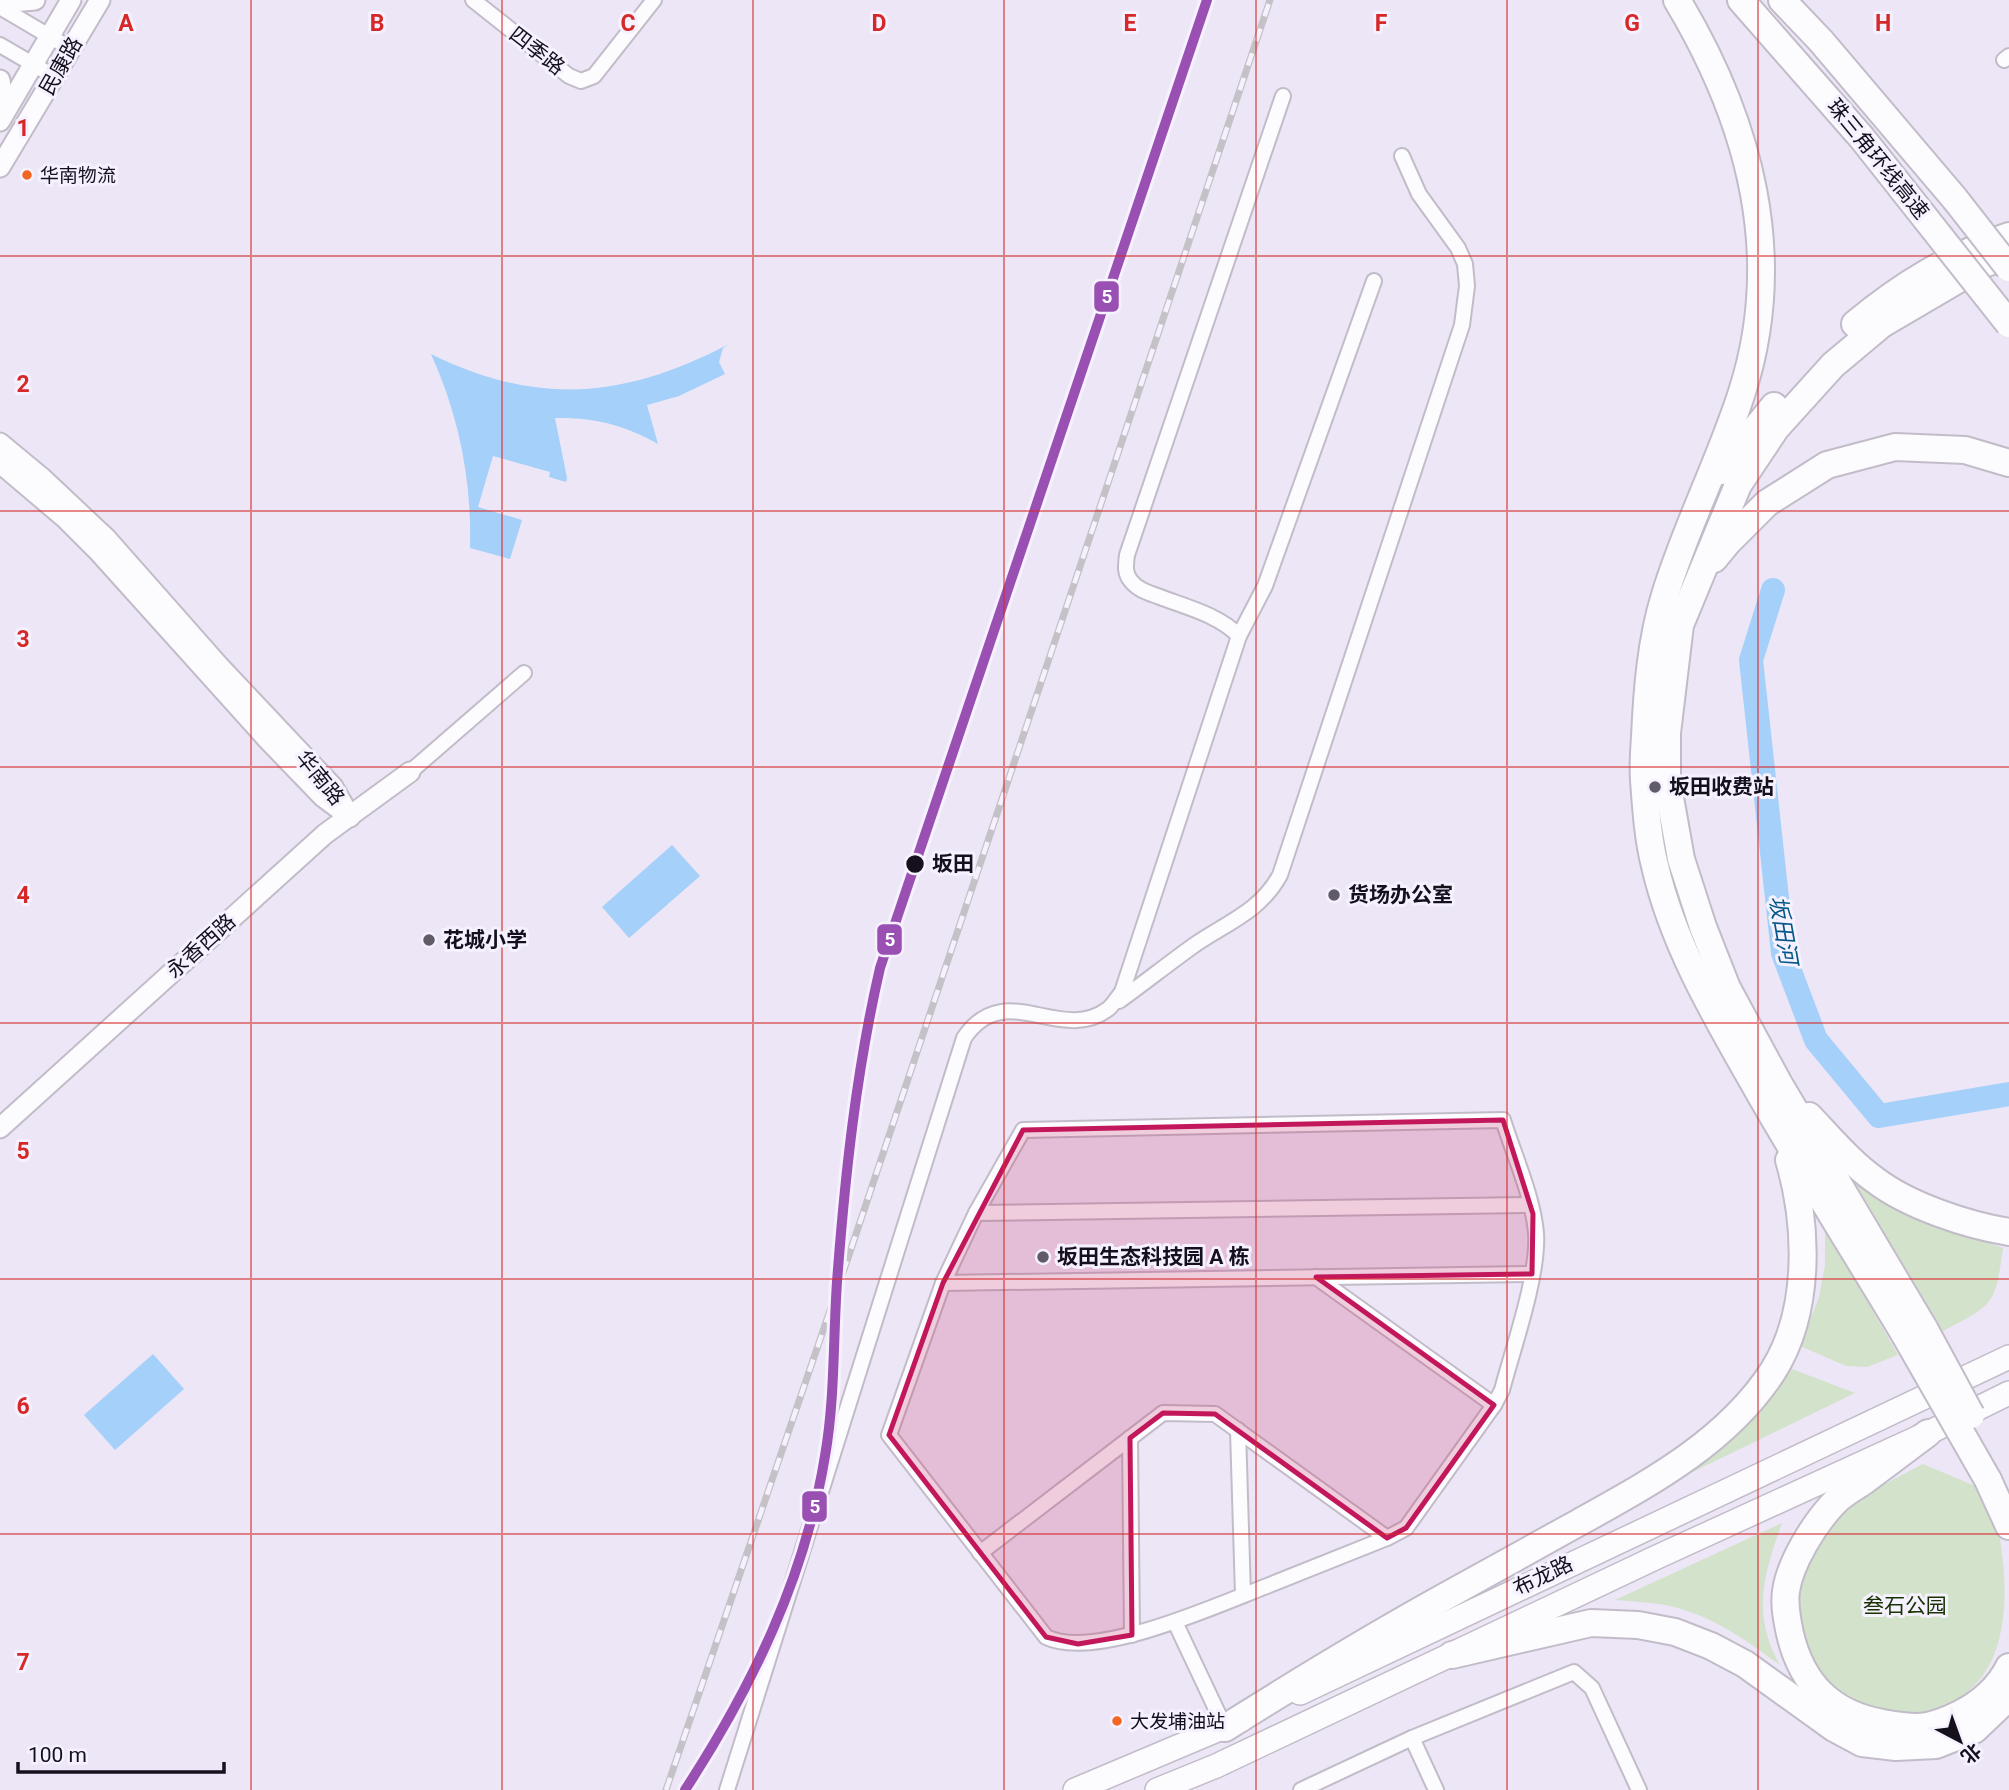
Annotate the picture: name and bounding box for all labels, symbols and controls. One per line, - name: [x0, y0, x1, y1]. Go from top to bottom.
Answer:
- text: A: [118, 10, 134, 37]
- text: B: [370, 10, 384, 37]
- text: C: [620, 10, 636, 37]
- text: D: [872, 10, 886, 37]
- text: E: [1124, 10, 1137, 37]
- text: F: [1375, 10, 1388, 37]
- text: G: [1624, 10, 1640, 37]
- text: H: [1875, 10, 1891, 37]
- street label: 四季路: [505, 22, 569, 80]
- street label: 民康路: [35, 33, 87, 99]
- street label: 珠三角环线高速: [1822, 94, 1934, 224]
- text: 1: [16, 115, 30, 142]
- place label: 华南物流: [40, 164, 116, 187]
- marker: 华南物流: [20, 168, 34, 182]
- line badge: 5: [1093, 280, 1120, 313]
- text: 5: [1102, 285, 1113, 308]
- text: 2: [16, 371, 30, 398]
- text: 3: [16, 626, 30, 653]
- street label: 华南路: [291, 746, 349, 810]
- place label: 坂田收费站: [1669, 775, 1774, 799]
- marker: 坂田收费站: [1647, 779, 1663, 795]
- place label: 坂田: [932, 852, 974, 876]
- marker: 坂田: [904, 853, 926, 875]
- text: 4: [16, 882, 30, 909]
- place label: 货场办公室: [1348, 883, 1453, 907]
- marker: 货场办公室: [1326, 887, 1342, 903]
- water label: 坂田河: [1764, 894, 1803, 970]
- street label: 永香西路: [162, 909, 240, 983]
- line badge: 5: [876, 923, 903, 956]
- place label: 花城小学: [443, 928, 527, 952]
- text: 5: [885, 928, 896, 951]
- marker: 花城小学: [421, 932, 437, 948]
- text: 5: [16, 1138, 30, 1165]
- place label: 坂田生态科技园 A 栋: [1057, 1245, 1250, 1269]
- marker: 坂田生态科技园 A 栋: [1035, 1249, 1051, 1265]
- text: 6: [16, 1393, 30, 1420]
- line badge: 5: [801, 1490, 828, 1523]
- text: 5: [810, 1495, 821, 1518]
- street label: 布龙路: [1509, 1551, 1577, 1601]
- park label: 叁石公园: [1863, 1594, 1947, 1618]
- text: 7: [16, 1649, 30, 1676]
- north arrow: [1925, 1706, 1995, 1776]
- place label: 大发埔油站: [1130, 1710, 1225, 1733]
- marker: 大发埔油站: [1110, 1714, 1124, 1728]
- scale bar: [18, 1730, 224, 1774]
- text: 北: [1956, 1739, 1986, 1768]
- text: 100 m: [28, 1743, 87, 1767]

